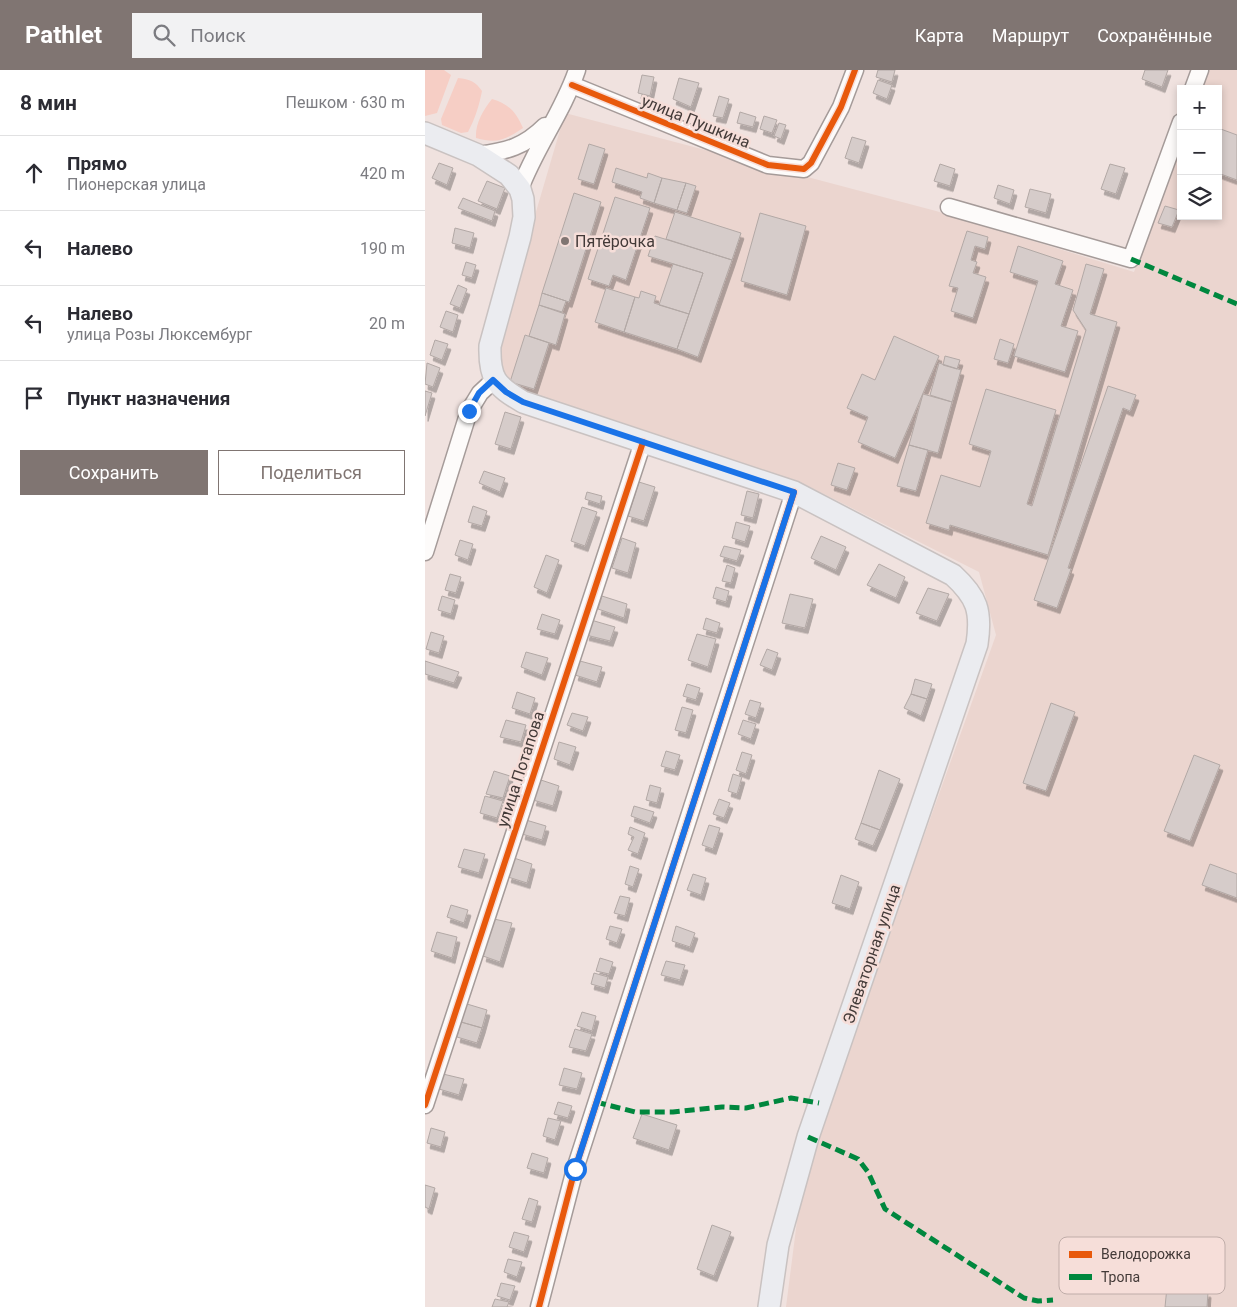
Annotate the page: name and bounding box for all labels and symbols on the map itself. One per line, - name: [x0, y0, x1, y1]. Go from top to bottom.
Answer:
- street label: улица Пушкина: [639, 91, 753, 152]
- place label: Пятёрочка: [575, 232, 655, 251]
- marker: Пятёрочка: [559, 235, 571, 247]
- route end: [458, 400, 481, 423]
- street label: улица Потапова: [493, 709, 548, 830]
- street label: Элеваторная улица: [839, 882, 904, 1026]
- route start: [564, 1158, 587, 1181]
- legend: [1059, 1237, 1225, 1294]
- text: Велодорожка: [1101, 1246, 1191, 1262]
- text: Тропа: [1101, 1269, 1140, 1285]

